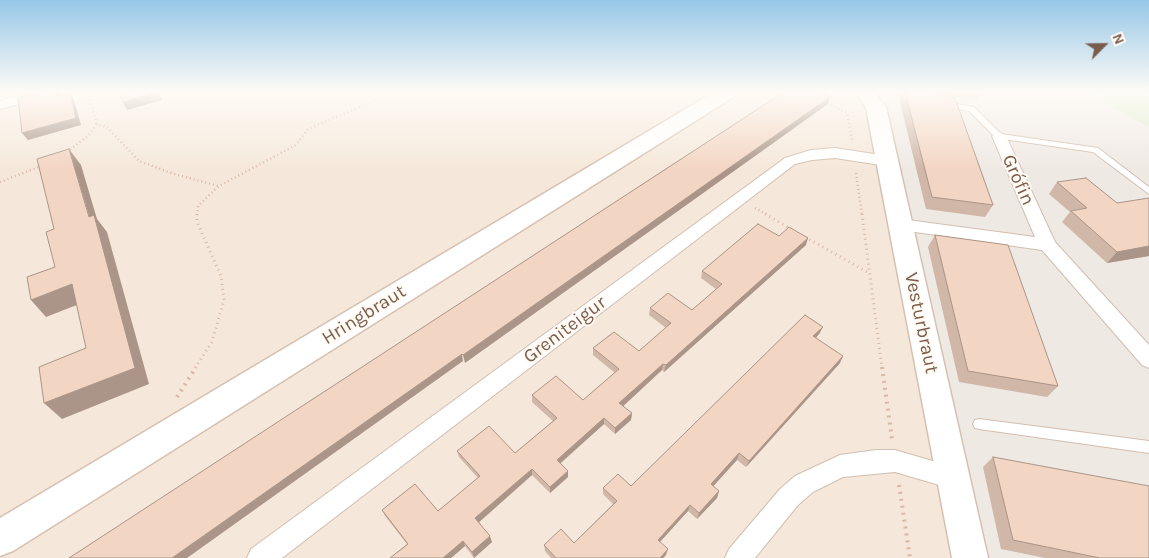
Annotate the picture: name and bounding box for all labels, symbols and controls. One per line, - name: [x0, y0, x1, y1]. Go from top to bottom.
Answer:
- north arrow: [1079, 20, 1129, 70]
- text: N: [1108, 31, 1128, 47]
- street label: Grófin: [997, 151, 1039, 209]
- street label: Vesturbraut: [899, 270, 943, 376]
- street label: Hringbraut: [318, 280, 410, 350]
- street label: Greniteigur: [519, 292, 611, 368]

